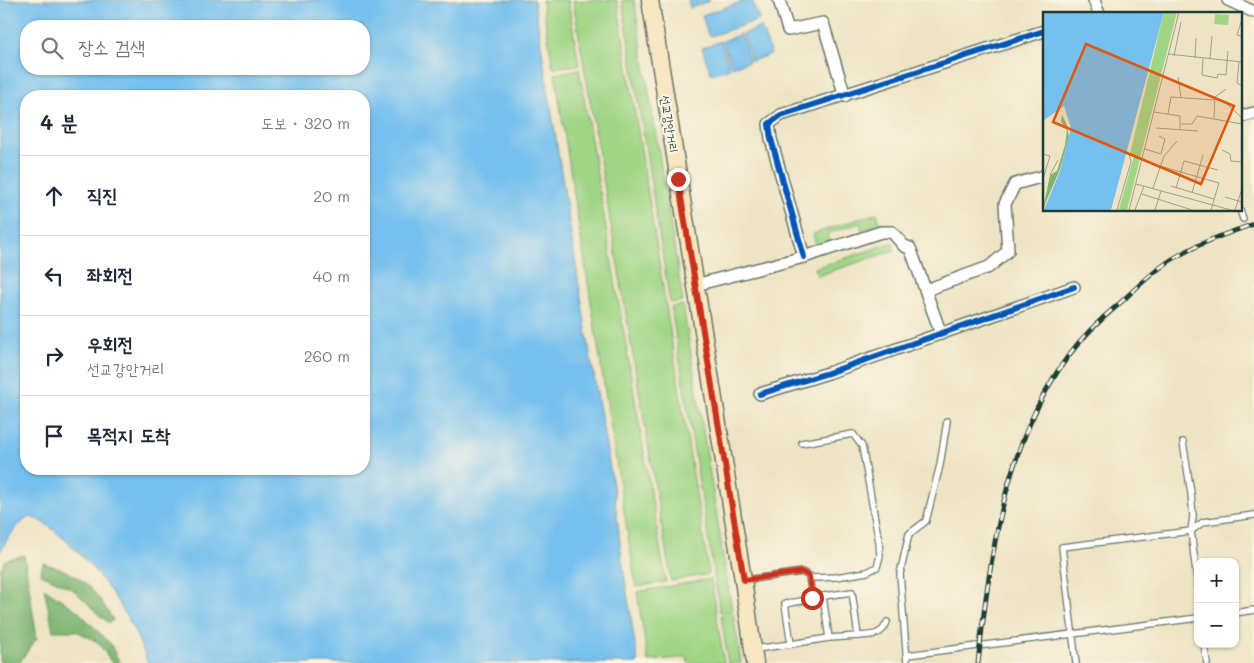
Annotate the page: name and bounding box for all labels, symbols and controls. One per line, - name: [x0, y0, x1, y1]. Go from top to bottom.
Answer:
- inset map: [1043, 12, 1242, 211]
- search box: [20, 20, 370, 75]
- icon: search: [38, 34, 66, 62]
- text: 장소 검색: [78, 34, 145, 59]
- street label: 선교강안거리: [658, 94, 682, 154]
- text: 4 분: [40, 108, 78, 135]
- text: 도보 · 320 m: [261, 112, 350, 133]
- route end: [667, 168, 690, 191]
- icon: ahead: [40, 182, 68, 210]
- text: 직진: [87, 182, 118, 207]
- text: 20 m: [313, 185, 350, 206]
- icon: left: [40, 262, 68, 290]
- text: 좌회전: [87, 262, 133, 287]
- text: 40 m: [313, 265, 350, 286]
- text: 우회전: [87, 331, 133, 356]
- icon: right: [40, 342, 68, 370]
- text: 260 m: [304, 345, 350, 366]
- text: 선교강안거리: [87, 358, 164, 379]
- icon: arrive: [40, 422, 68, 450]
- text: 목적지 도착: [87, 422, 170, 447]
- map controls: [1194, 558, 1239, 648]
- button: +: [1194, 558, 1239, 603]
- route start: [801, 587, 824, 610]
- button: −: [1194, 603, 1239, 648]

